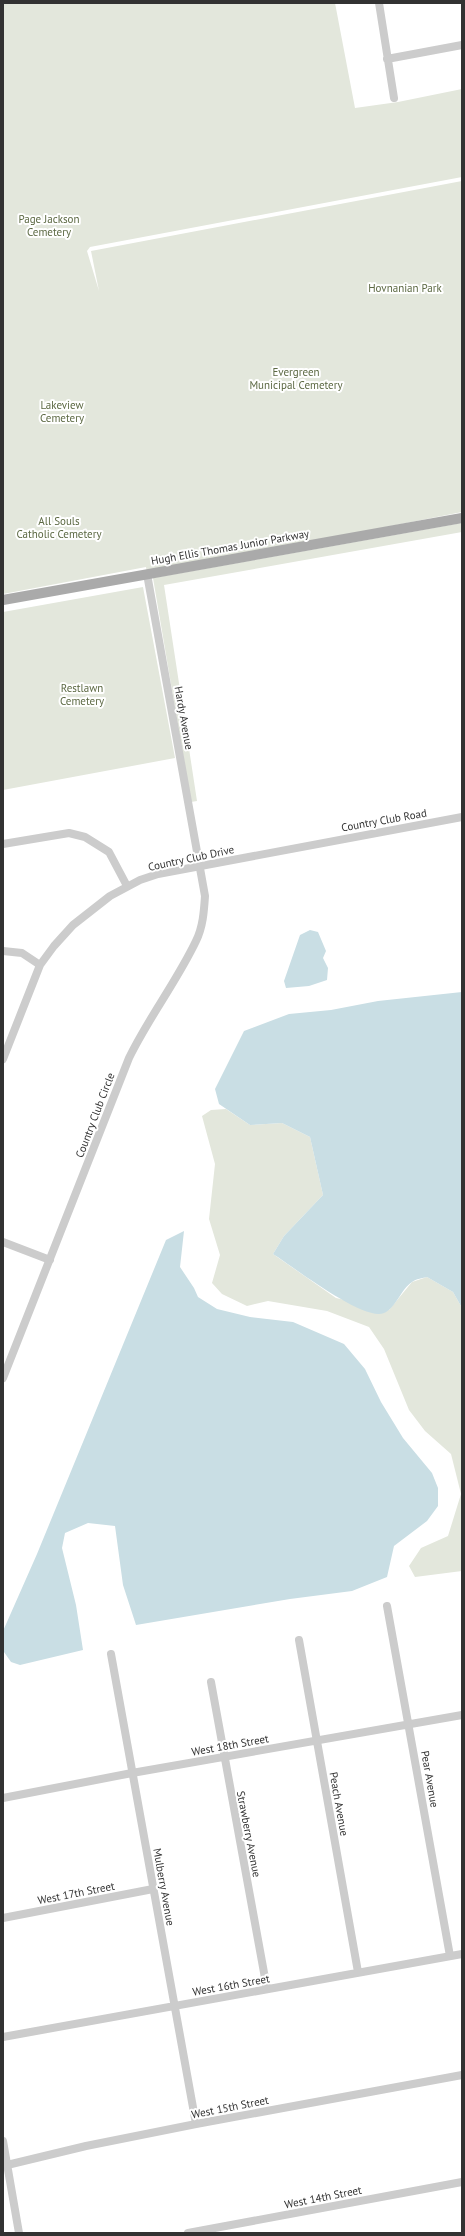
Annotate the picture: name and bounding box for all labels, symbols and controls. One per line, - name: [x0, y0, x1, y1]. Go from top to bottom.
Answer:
- park label: Page Jackson Cemetery: [18, 212, 80, 239]
- park label: Hovnanian Park: [368, 281, 442, 295]
- park label: Evergreen Municipal Cemetery: [249, 365, 343, 392]
- park label: Lakeview Cemetery: [40, 398, 85, 425]
- park label: All Souls Catholic Cemetery: [16, 514, 102, 541]
- street label: Hugh Ellis Thomas Junior Parkway: [150, 526, 311, 568]
- park label: Restlawn Cemetery: [60, 681, 105, 708]
- street label: Hardy Avenue: [172, 685, 197, 751]
- street label: Country Club Road: [340, 806, 428, 834]
- street label: Country Club Drive: [147, 842, 236, 874]
- street label: Country Club Circle: [72, 1070, 118, 1159]
- street label: West 18th Street: [190, 1731, 270, 1759]
- street label: Pear Avenue: [418, 1749, 442, 1809]
- street label: Peach Avenue: [326, 1771, 352, 1837]
- street label: Strawberry Avenue: [234, 1790, 264, 1879]
- street label: Mulberry Avenue: [150, 1847, 178, 1927]
- street label: West 17th Street: [36, 1879, 116, 1907]
- street label: West 16th Street: [191, 1971, 271, 1999]
- street label: West 15th Street: [190, 2093, 270, 2121]
- street label: West 14th Street: [283, 2183, 363, 2211]

